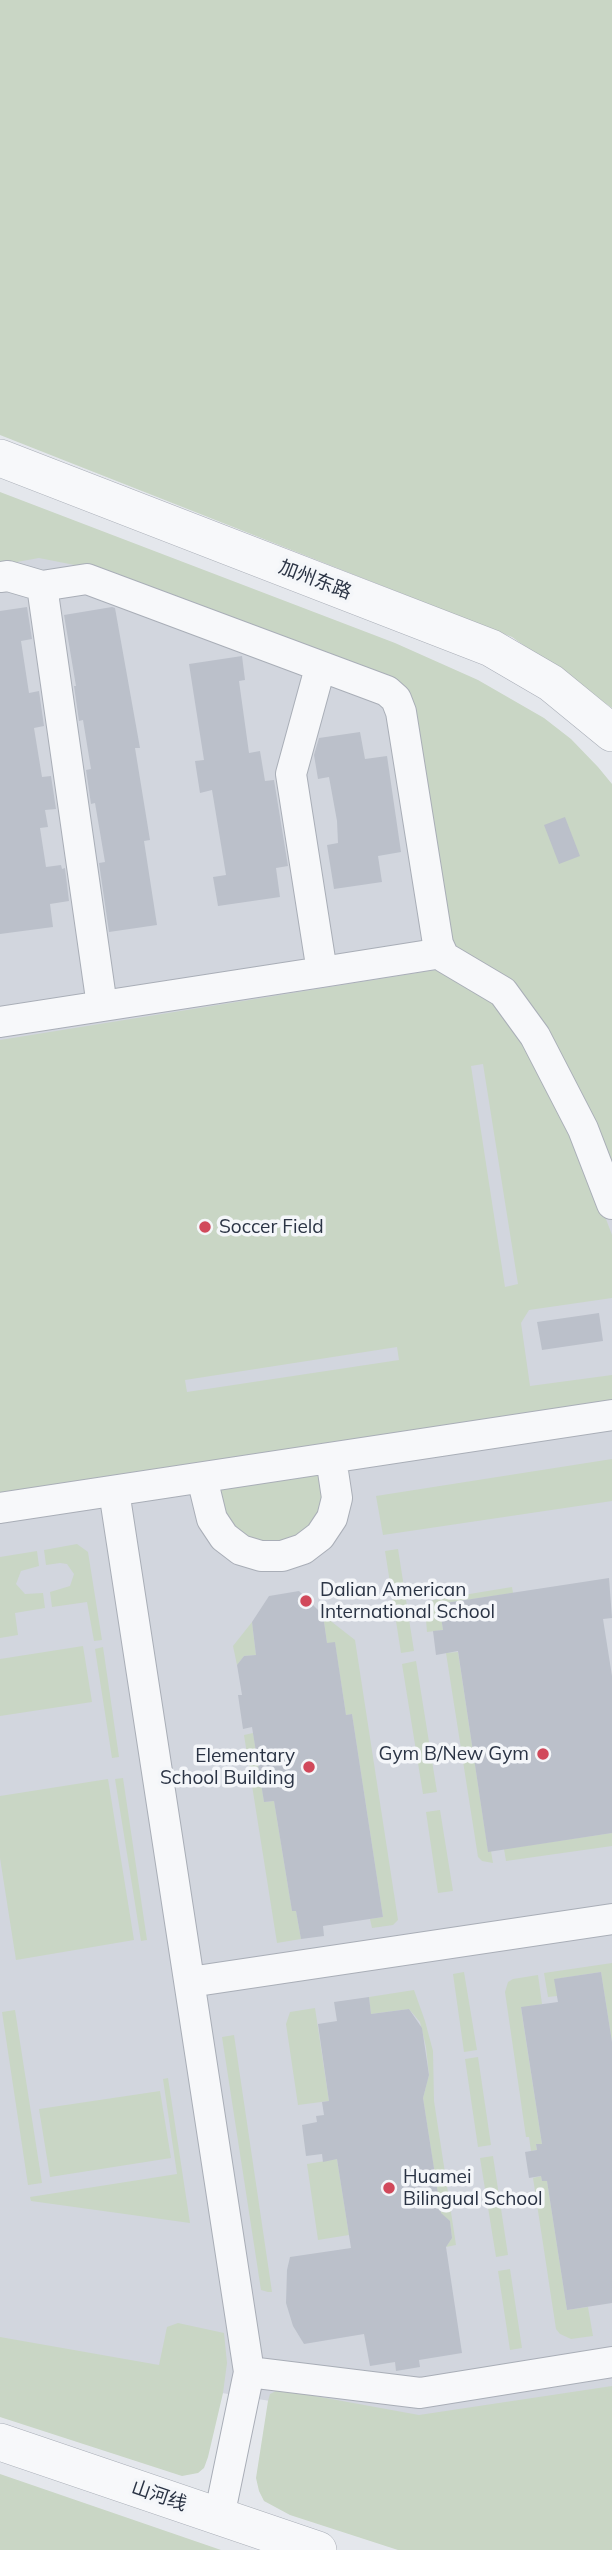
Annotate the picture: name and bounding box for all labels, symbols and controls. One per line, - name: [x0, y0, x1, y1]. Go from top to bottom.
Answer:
- street label: 加州东路: [275, 556, 355, 604]
- place label: Soccer Field: [219, 1216, 324, 1238]
- marker: Soccer Field: [197, 1219, 213, 1235]
- place label: Dalian American International School: [320, 1579, 495, 1623]
- marker: Dalian American International School: [298, 1593, 314, 1609]
- place label: Gym B/New Gym: [378, 1743, 529, 1765]
- place label: Elementary School Building: [160, 1745, 295, 1789]
- marker: Gym B/New Gym: [535, 1746, 551, 1762]
- marker: Elementary School Building: [301, 1759, 317, 1775]
- place label: Huamei Bilingual School: [403, 2166, 543, 2210]
- marker: Huamei Bilingual School: [381, 2180, 397, 2196]
- street label: 山河线: [128, 2476, 190, 2516]

